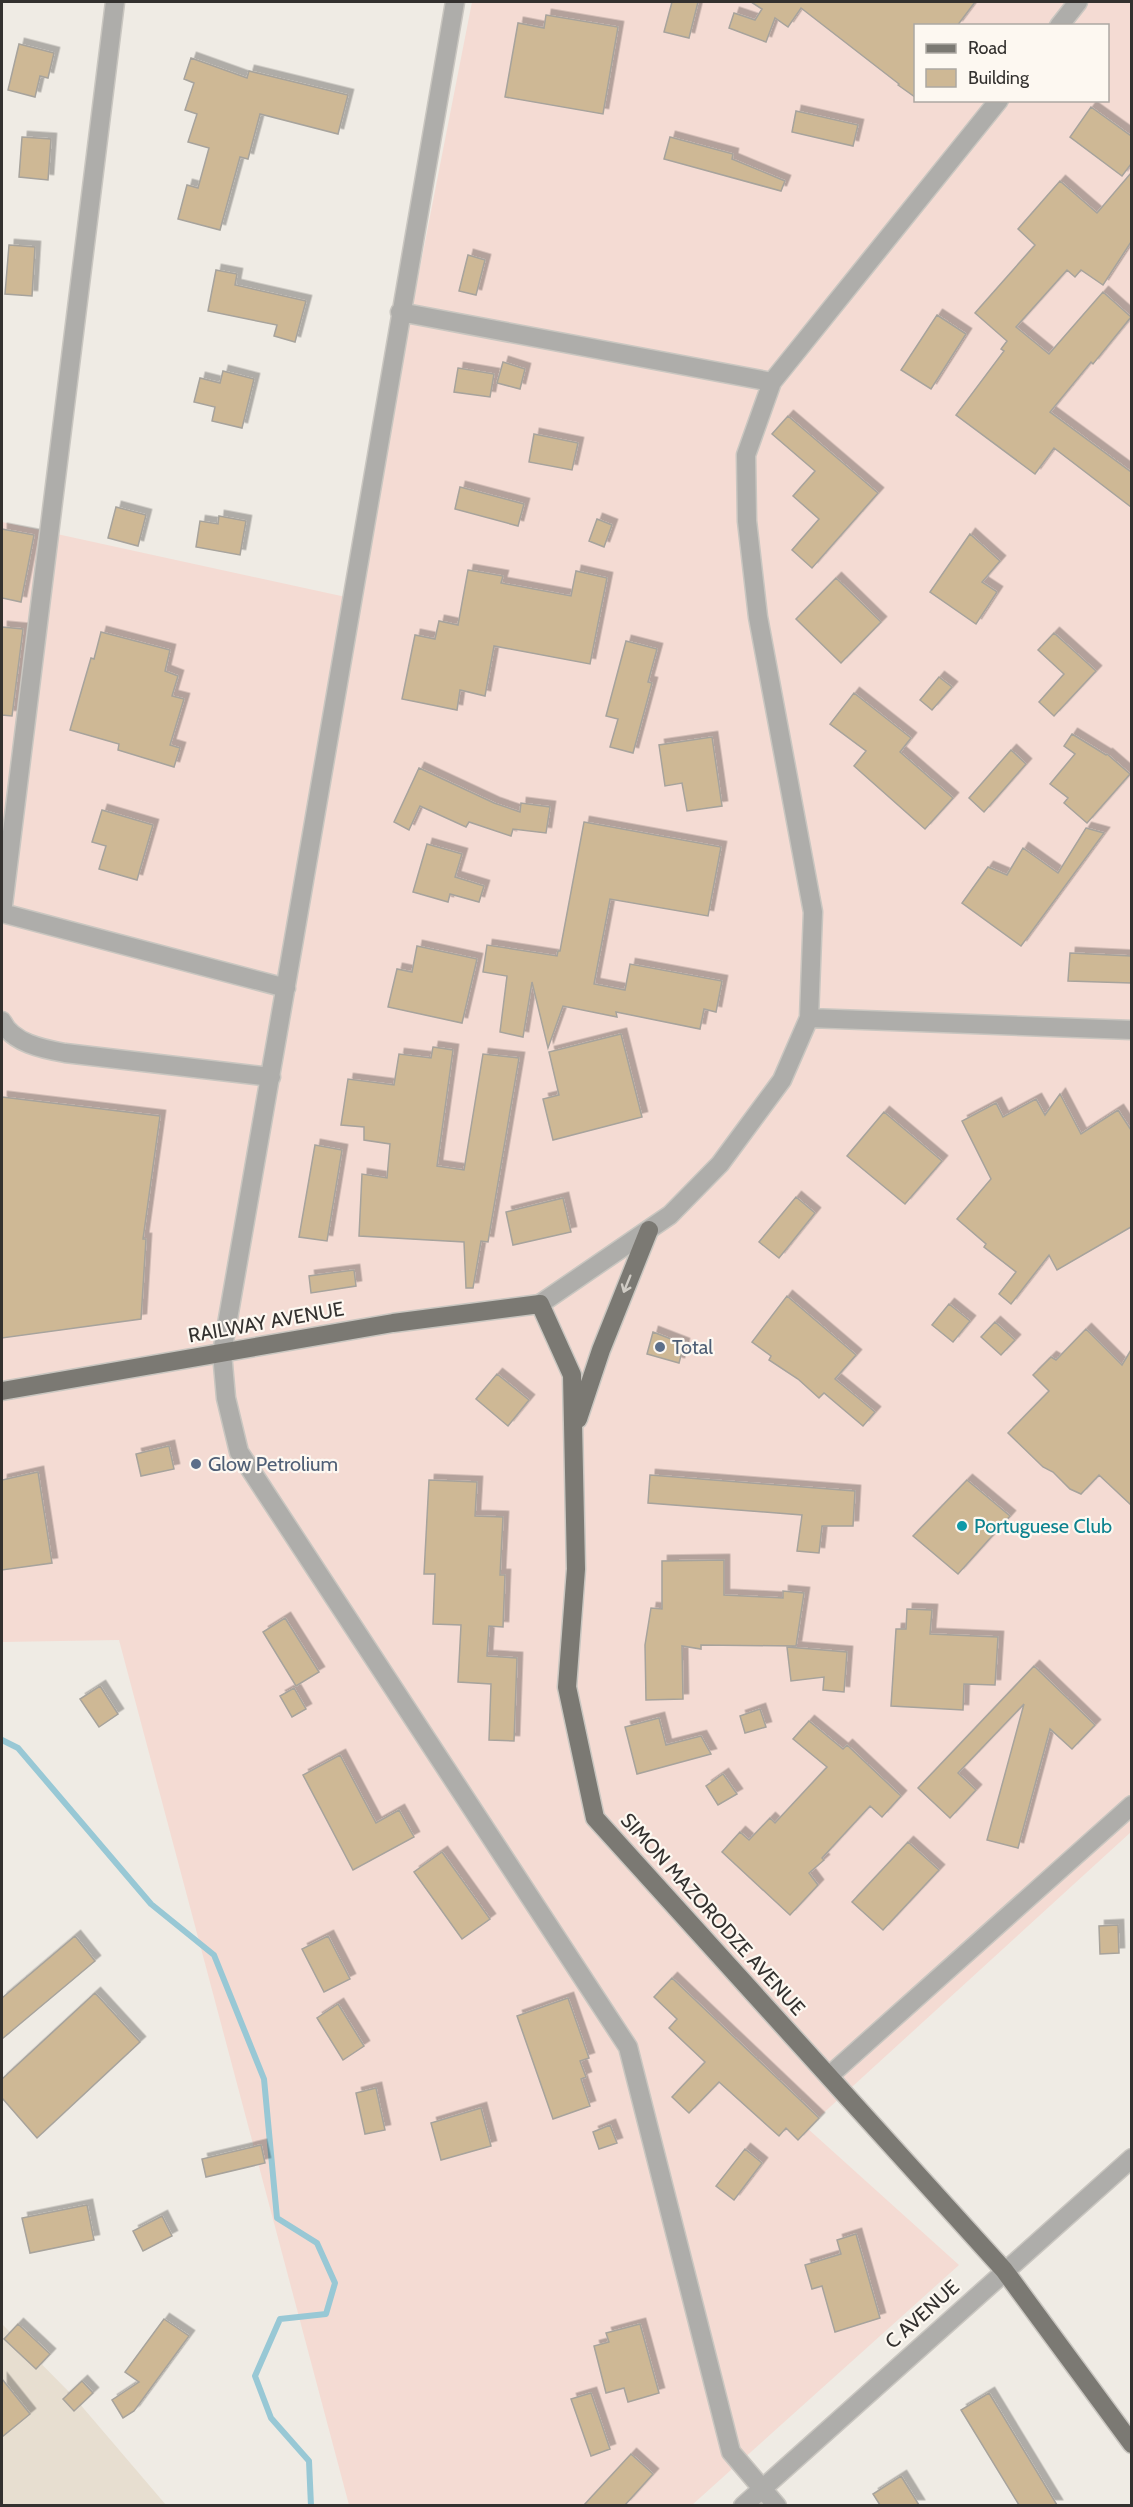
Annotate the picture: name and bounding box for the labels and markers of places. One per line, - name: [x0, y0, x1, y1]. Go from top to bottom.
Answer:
- place label: Total: [672, 1335, 713, 1359]
- marker: Total: [653, 1340, 667, 1354]
- place label: Glow Petrolium: [208, 1452, 338, 1476]
- marker: Glow Petrolium: [189, 1457, 203, 1471]
- place label: Portuguese Club: [974, 1514, 1112, 1538]
- marker: Portuguese Club: [955, 1519, 969, 1533]

